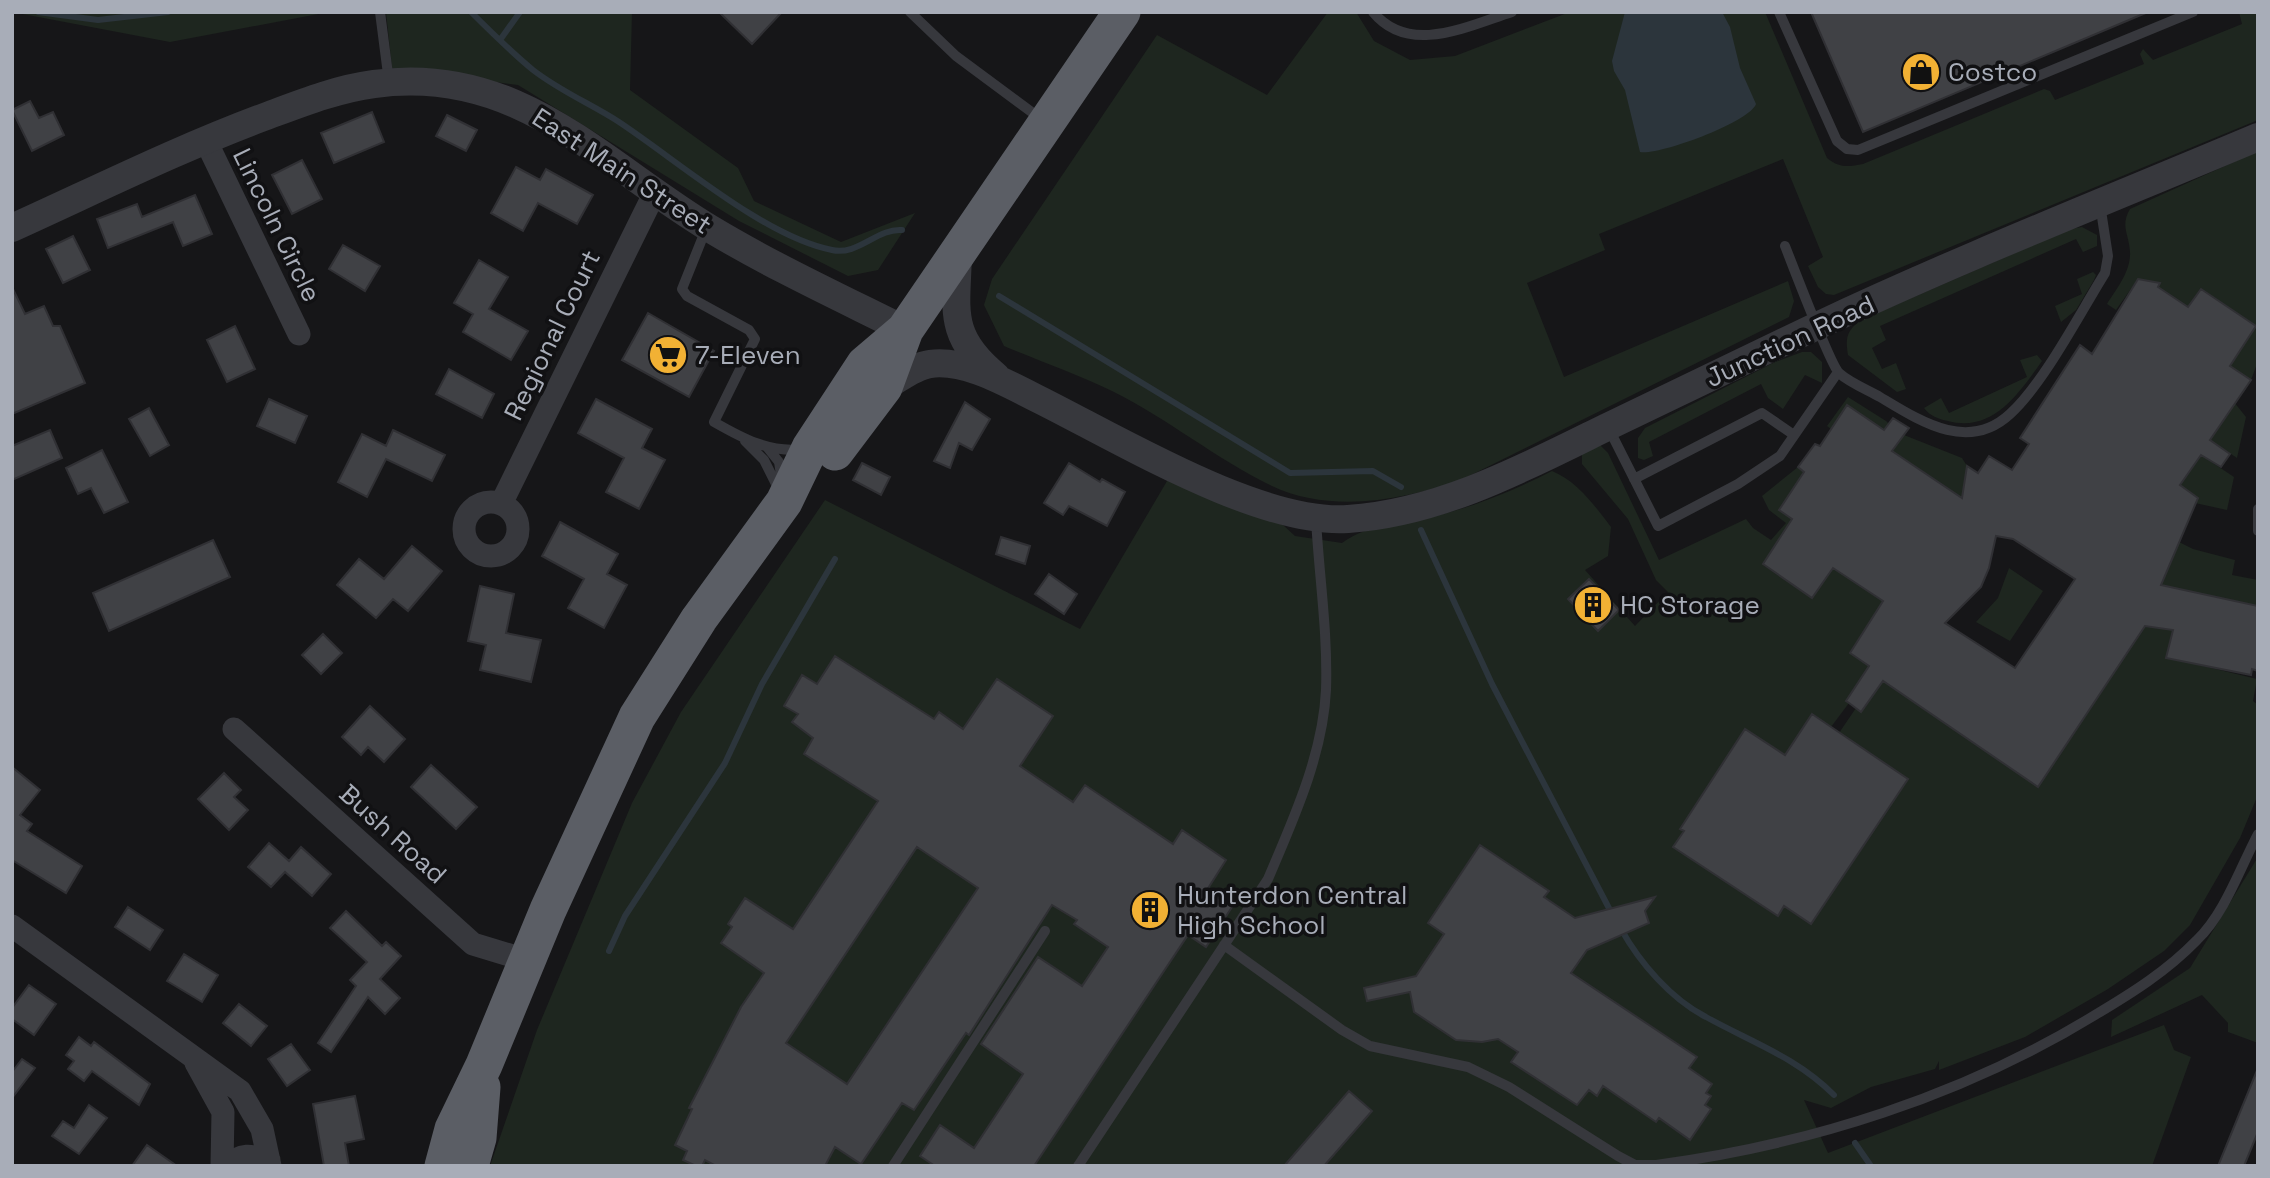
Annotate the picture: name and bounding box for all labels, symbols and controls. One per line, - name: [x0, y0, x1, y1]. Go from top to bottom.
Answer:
- shop icon: Costco: [1900, 51, 1942, 93]
- place label: Costco: [1948, 55, 2037, 89]
- street label: East Main Street: [526, 100, 718, 242]
- street label: Lincoln Circle: [225, 143, 329, 307]
- street label: Regional Court: [496, 244, 608, 426]
- street label: Junction Road: [1700, 287, 1880, 395]
- supermarket icon: 7-Eleven: [647, 334, 689, 376]
- place label: 7-Eleven: [695, 338, 801, 372]
- building icon: HC Storage: [1572, 584, 1614, 626]
- place label: HC Storage: [1620, 588, 1760, 622]
- street label: Bush Road: [332, 777, 454, 891]
- place label: Hunterdon Central High School: [1177, 878, 1408, 942]
- building icon: Hunterdon Central High School: [1129, 889, 1171, 931]

